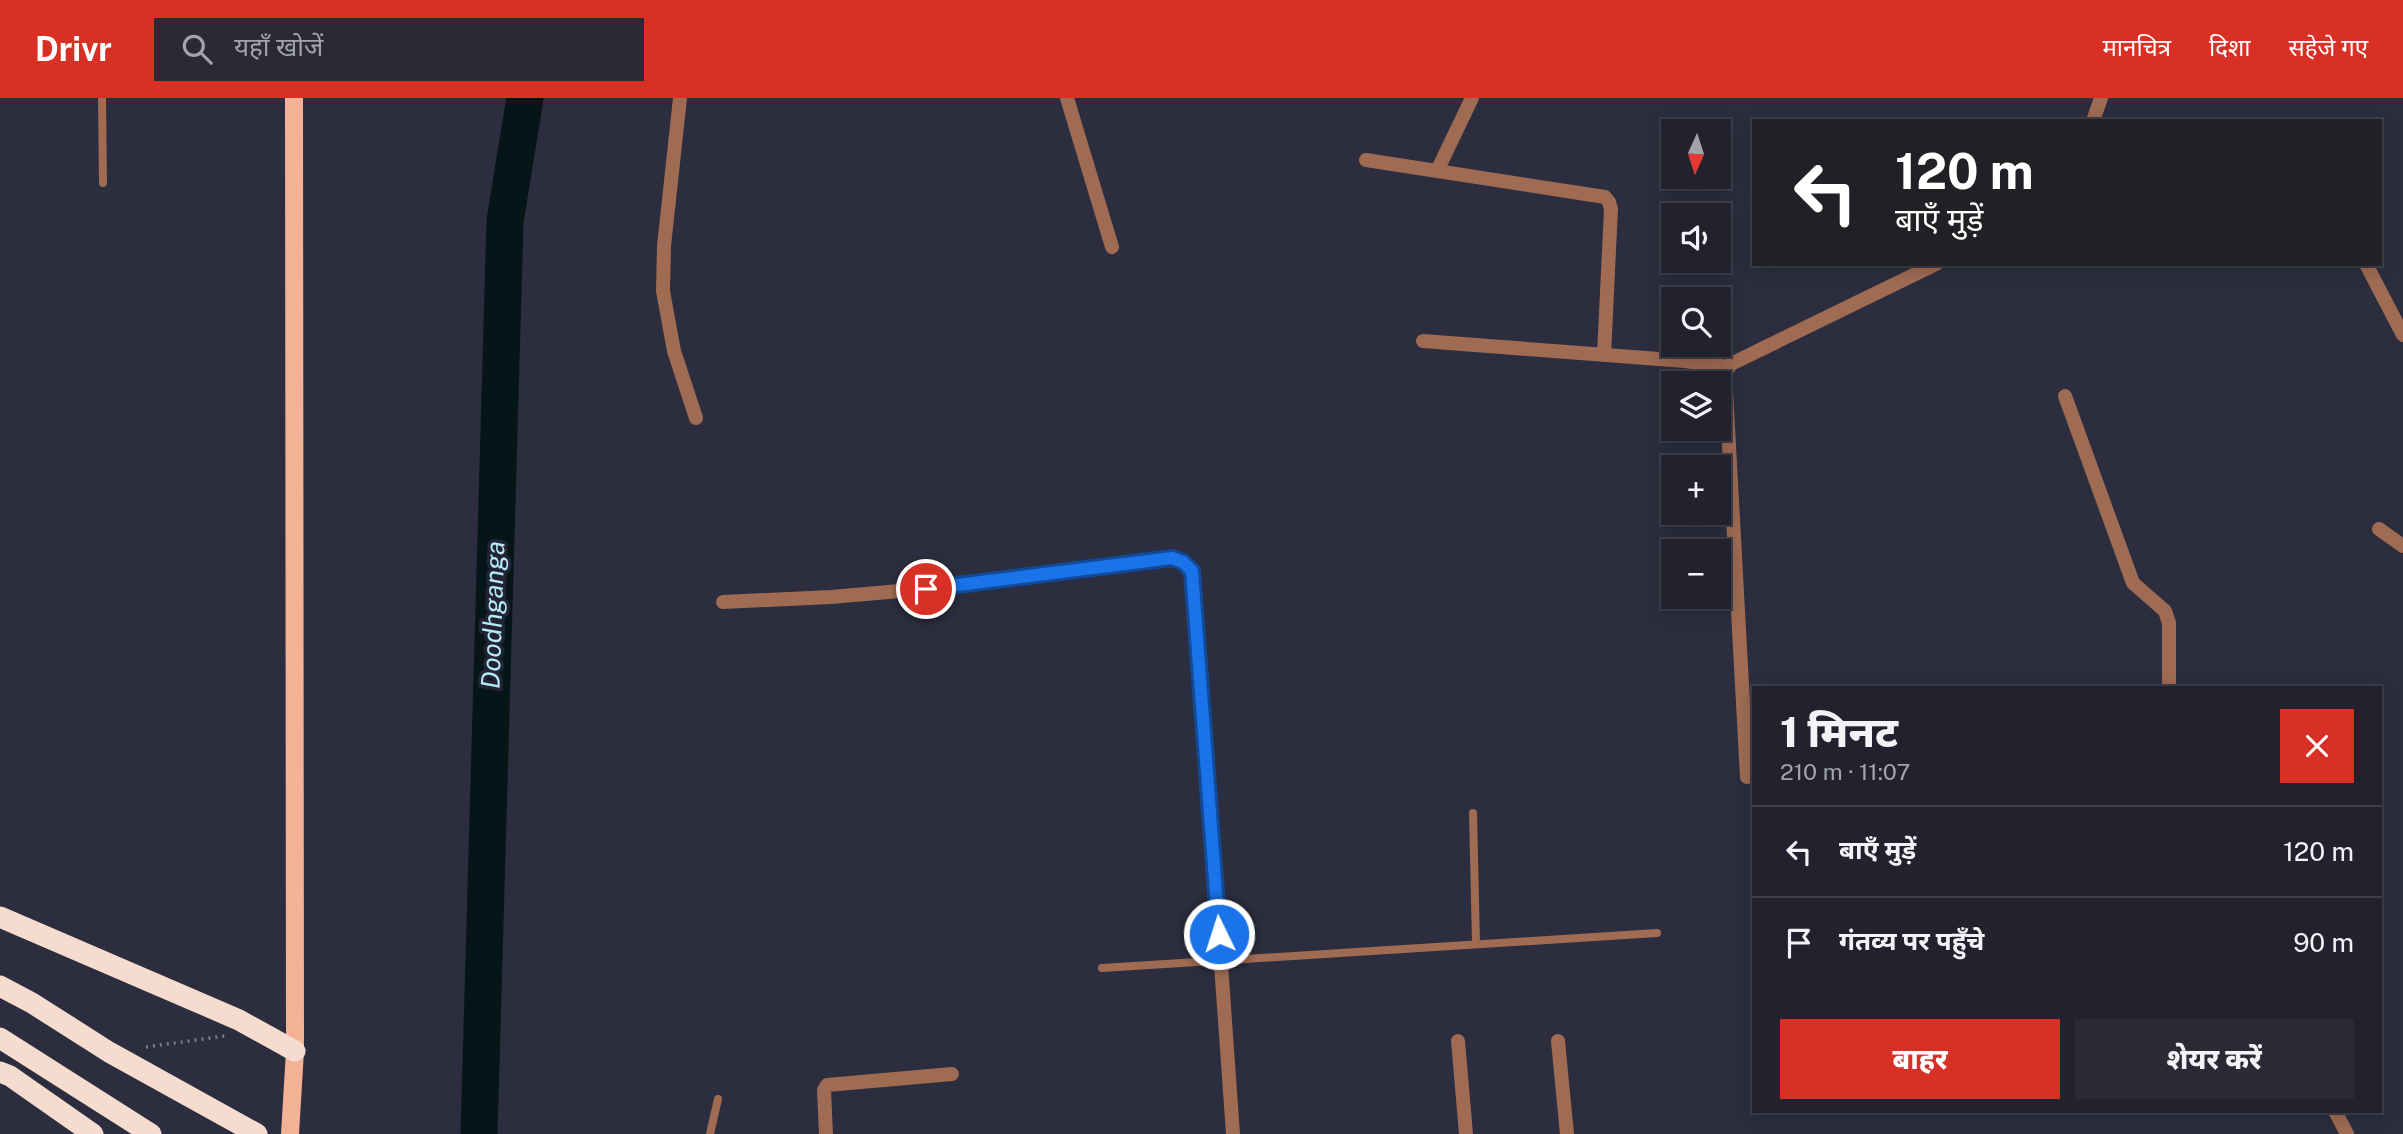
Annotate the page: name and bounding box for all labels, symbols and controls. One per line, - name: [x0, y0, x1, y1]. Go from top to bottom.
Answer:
- search box: [154, 18, 644, 81]
- text: Drivr: [35, 30, 112, 68]
- icon: search: [178, 30, 216, 68]
- text: यहाँ खोजें: [234, 31, 323, 62]
- text: मानचित्र: [2103, 33, 2171, 61]
- text: दिशा: [2209, 33, 2251, 61]
- text: सहेजे गए: [2289, 33, 2368, 61]
- north arrow: [1661, 119, 1731, 189]
- map controls: [1661, 119, 1731, 609]
- text: 120 m: [1895, 142, 2034, 200]
- icon: left: [1780, 147, 1871, 238]
- text: बाएँ मुड़ें: [1895, 201, 1983, 238]
- button: sound: [1661, 203, 1731, 273]
- button: search: [1661, 287, 1731, 357]
- button: layers: [1661, 371, 1731, 441]
- button: +: [1661, 455, 1731, 525]
- button: −: [1661, 539, 1731, 609]
- water label: Doodhganga: [474, 541, 511, 689]
- pin: [896, 559, 956, 619]
- icon: arrive: [907, 570, 945, 608]
- text: 1 मिनट: [1780, 707, 1898, 756]
- button: close: [2280, 709, 2354, 783]
- text: 210 m · 11:07: [1780, 758, 1910, 785]
- icon: left: [1780, 833, 1818, 871]
- text: बाएँ मुड़ें: [1839, 834, 1916, 865]
- text: 120 m: [2283, 836, 2354, 867]
- position arrow: [1182, 897, 1256, 971]
- icon: arrive: [1780, 924, 1818, 962]
- text: गंतव्य पर पहुँचे: [1839, 925, 1984, 956]
- text: 90 m: [2293, 927, 2354, 958]
- button: बाहर: [1780, 1019, 2060, 1099]
- button: शेयर करें: [2074, 1019, 2354, 1099]

